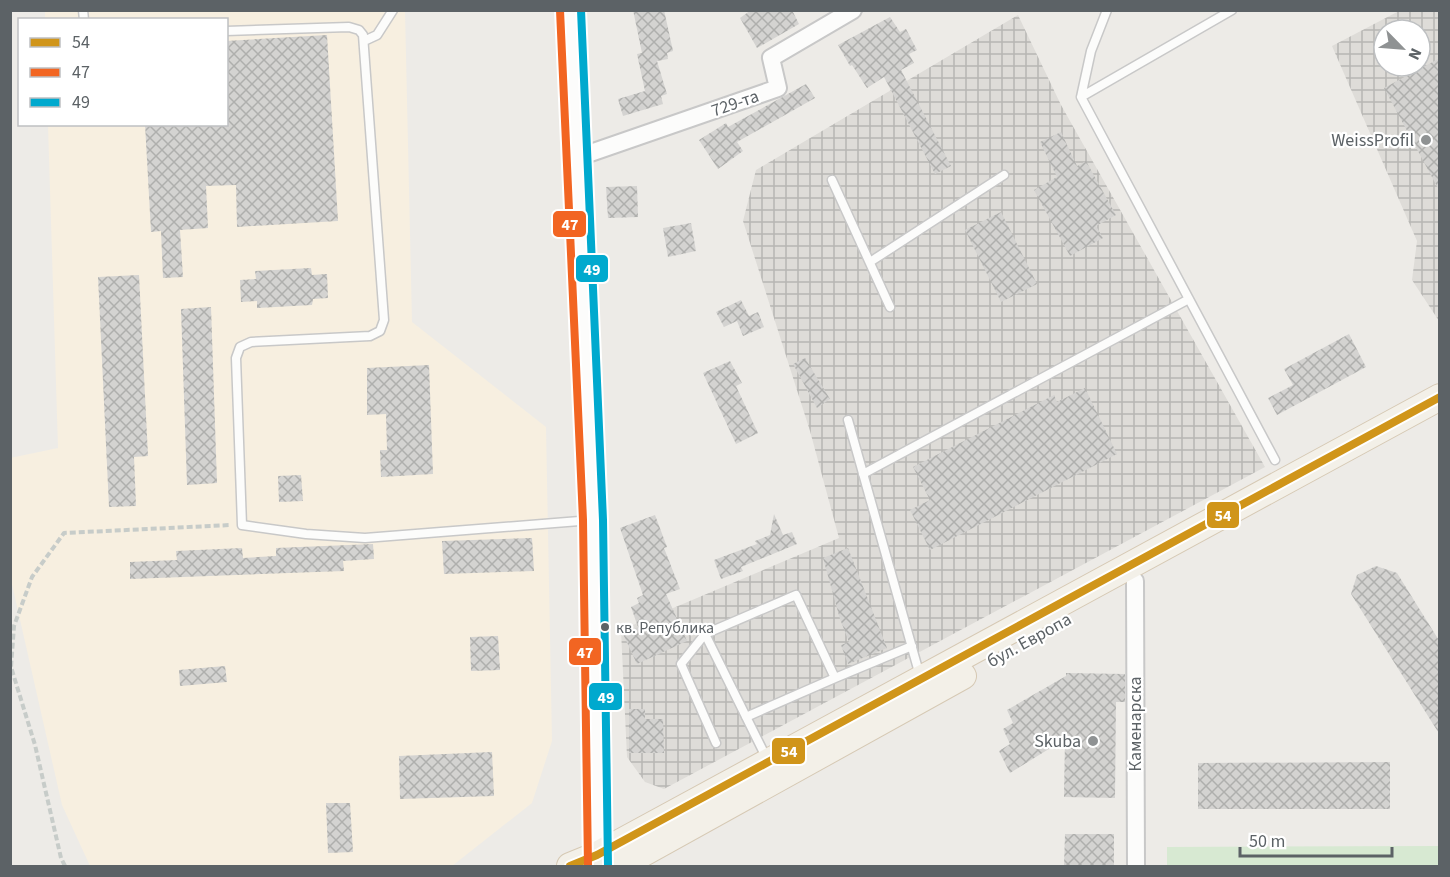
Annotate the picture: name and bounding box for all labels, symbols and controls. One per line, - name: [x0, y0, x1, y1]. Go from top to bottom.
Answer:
- legend: [18, 18, 228, 126]
- north arrow: [1372, 18, 1432, 78]
- text: 54: [72, 30, 90, 55]
- text: N: [1402, 44, 1427, 63]
- text: 47: [72, 60, 90, 85]
- street label: 729-та: [708, 84, 762, 123]
- text: 49: [72, 90, 90, 115]
- place label: WeissProfil: [1331, 128, 1414, 153]
- marker: WeissProfil: [1419, 133, 1433, 147]
- line badge: 47: [552, 210, 587, 238]
- text: 47: [562, 214, 578, 236]
- line badge: 49: [575, 254, 609, 283]
- text: 49: [584, 259, 600, 281]
- line badge: 54: [1206, 501, 1240, 529]
- text: 54: [1215, 505, 1232, 527]
- street label: бул. Европа: [983, 607, 1076, 674]
- place label: кв. Република: [616, 617, 714, 639]
- marker: кв. Република: [599, 621, 611, 633]
- line badge: 47: [568, 637, 602, 666]
- text: 47: [577, 642, 593, 664]
- street label: Каменарска: [1123, 676, 1148, 772]
- line badge: 49: [588, 682, 623, 711]
- text: 49: [598, 687, 614, 709]
- place label: Skuba: [1034, 729, 1081, 754]
- marker: Skuba: [1086, 734, 1100, 748]
- line badge: 54: [771, 737, 806, 765]
- text: 54: [781, 741, 798, 763]
- scale bar: [1240, 820, 1392, 858]
- text: 50 m: [1249, 829, 1285, 854]

